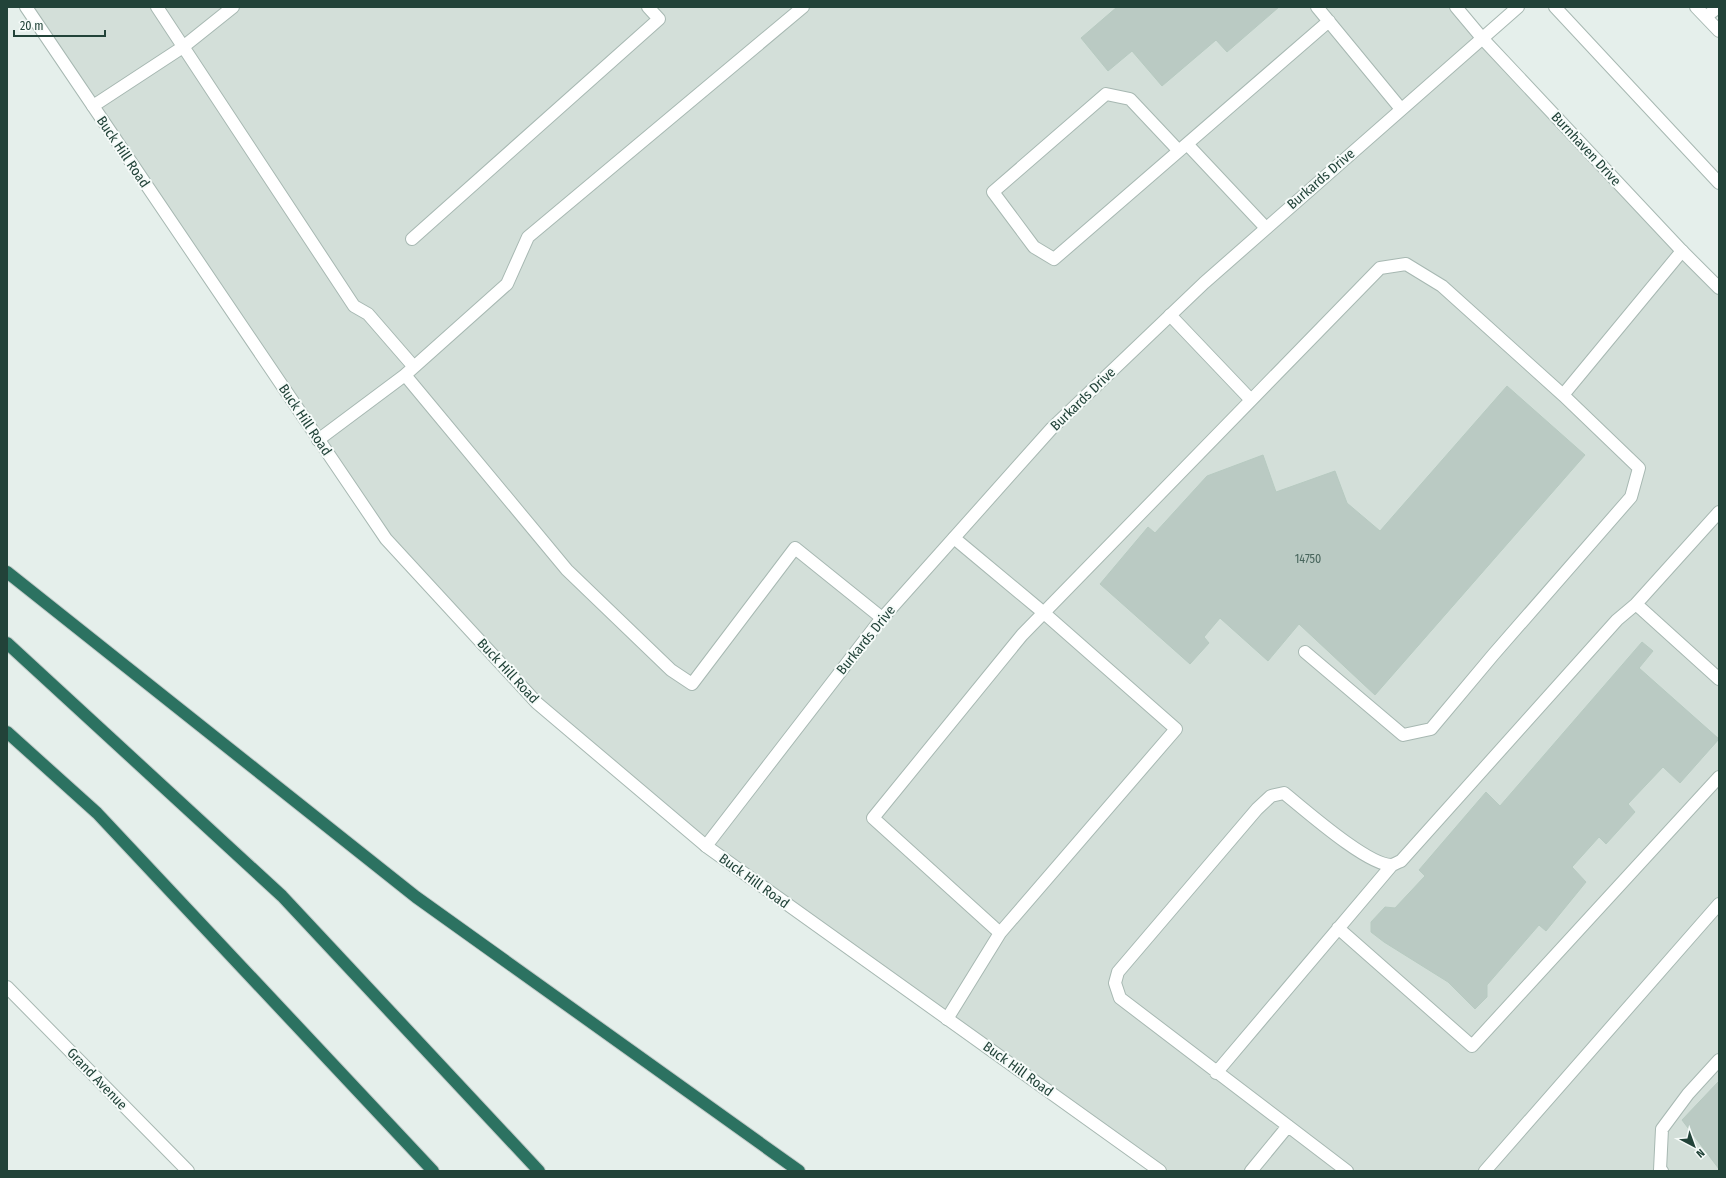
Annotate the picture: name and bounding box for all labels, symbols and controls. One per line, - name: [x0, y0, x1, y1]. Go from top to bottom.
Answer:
- scale bar: [14, 12, 105, 38]
- text: 20 m: [20, 19, 44, 33]
- street label: Burnhaven Drive: [1548, 109, 1625, 189]
- street label: Buck Hill Road: [93, 113, 153, 191]
- street label: Burkards Drive: [1284, 145, 1358, 213]
- street label: Burkards Drive: [1047, 364, 1119, 434]
- street label: Buck Hill Road: [275, 381, 335, 459]
- house number: 14750: [1295, 552, 1321, 566]
- street label: Burkards Drive: [833, 602, 899, 678]
- street label: Buck Hill Road: [474, 635, 542, 707]
- street label: Buck Hill Road: [716, 850, 792, 912]
- street label: Buck Hill Road: [980, 1038, 1056, 1100]
- street label: Grand Avenue: [63, 1044, 131, 1114]
- north arrow: [1674, 1126, 1714, 1166]
- text: N: [1693, 1146, 1707, 1160]

